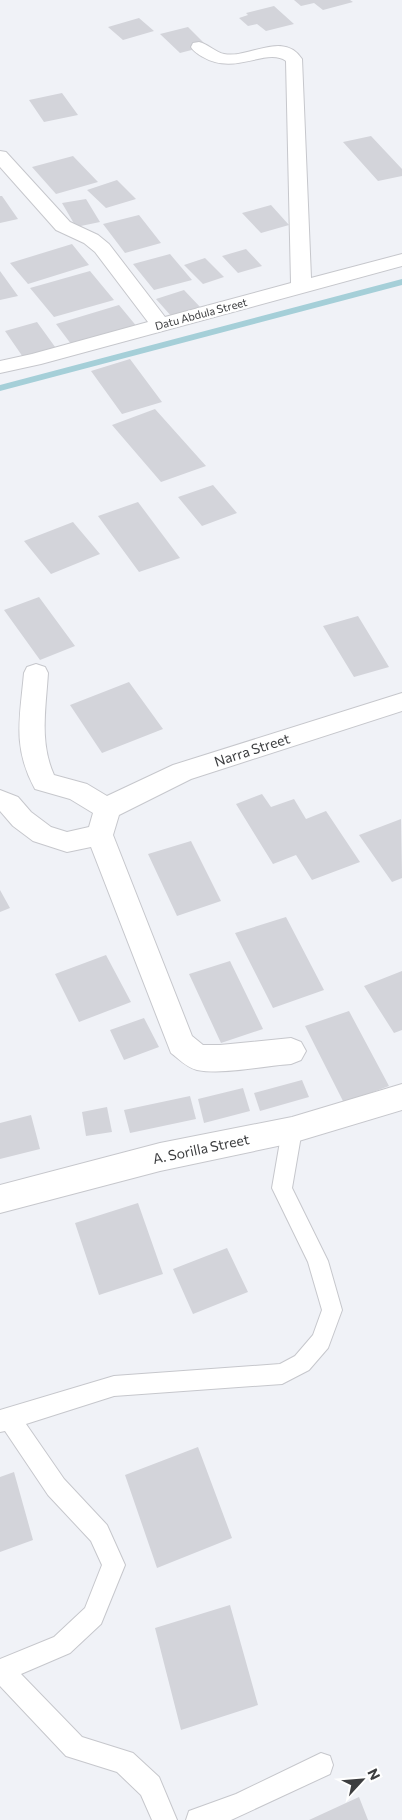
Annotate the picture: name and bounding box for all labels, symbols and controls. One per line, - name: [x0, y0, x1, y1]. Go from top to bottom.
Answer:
- street label: Datu Abdula Street: [153, 295, 249, 332]
- street label: Narra Street: [212, 729, 292, 770]
- street label: A. Sorilla Street: [151, 1130, 251, 1167]
- north arrow: [337, 1755, 387, 1805]
- text: N: [364, 1766, 384, 1783]

